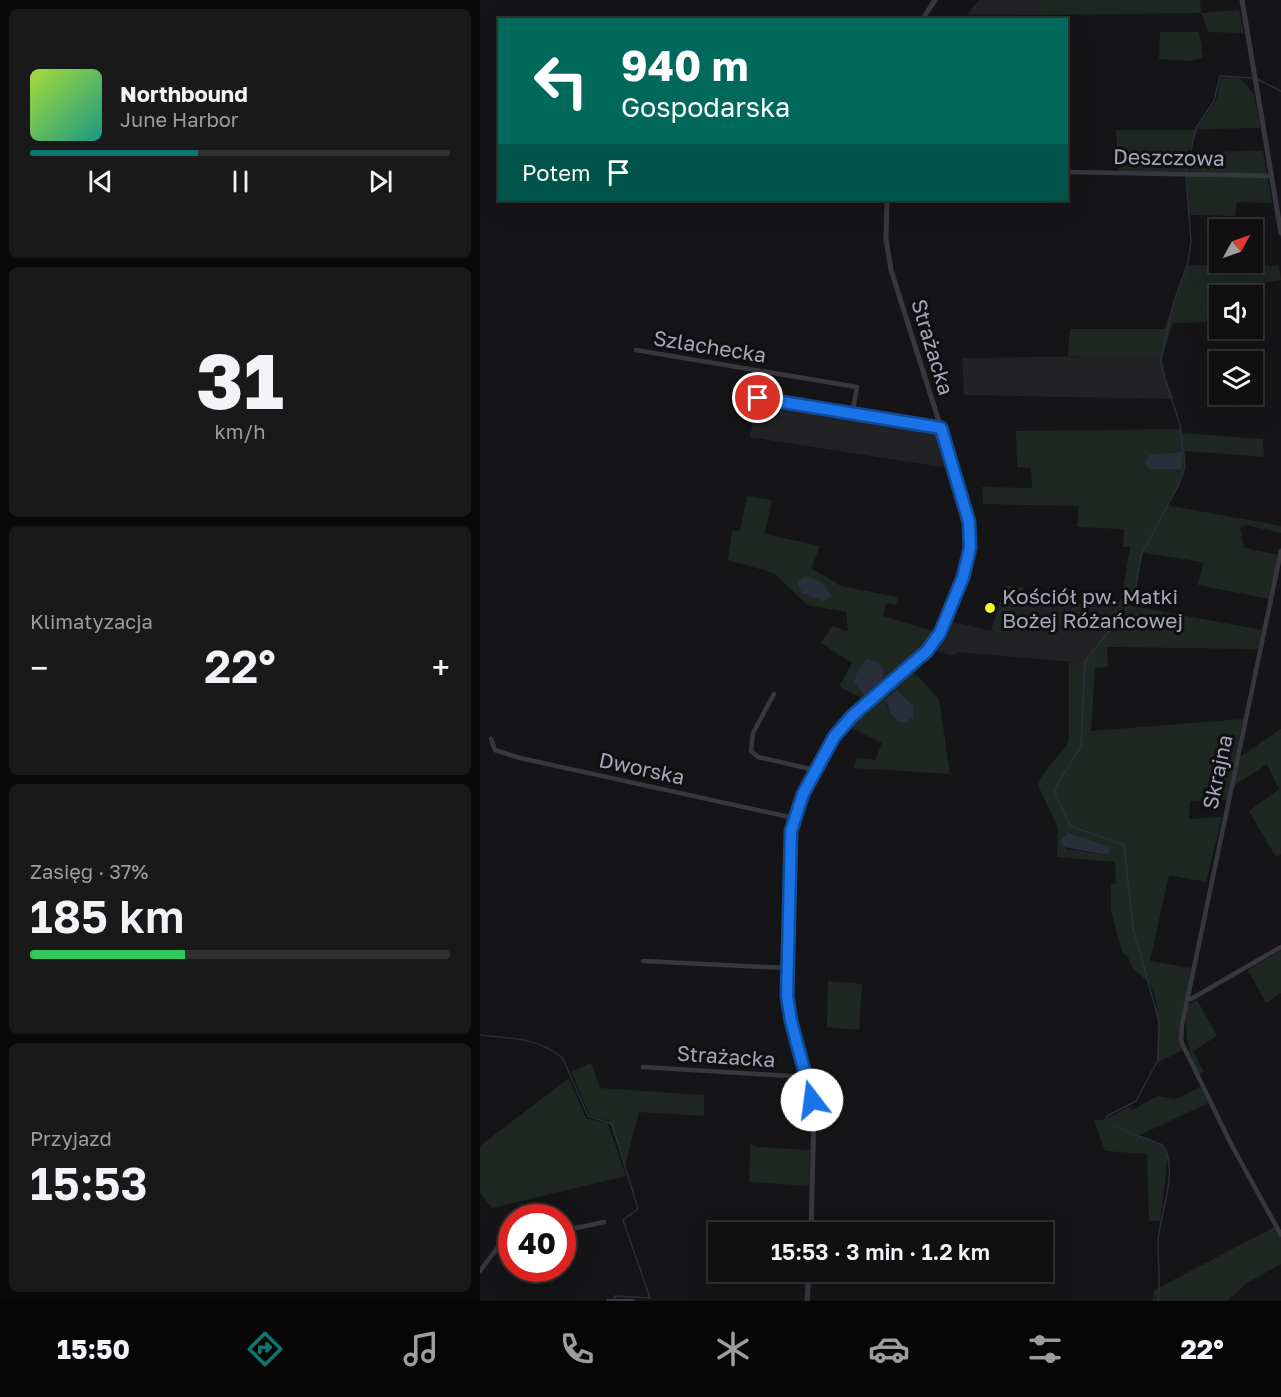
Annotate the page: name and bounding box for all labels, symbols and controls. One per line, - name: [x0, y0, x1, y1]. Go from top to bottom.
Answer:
- text: 940 m: [621, 40, 748, 90]
- icon: left: [522, 42, 600, 120]
- text: Northbound: [120, 80, 248, 107]
- text: Gospodarska: [621, 91, 790, 123]
- text: June Harbor: [120, 107, 239, 131]
- street label: Deszczowa: [1113, 143, 1225, 171]
- icon: arrive: [602, 156, 635, 189]
- text: Potem: [522, 159, 590, 186]
- icon: previous: [84, 165, 117, 198]
- icon: pause: [224, 165, 257, 198]
- icon: next: [364, 165, 397, 198]
- north arrow: [1209, 219, 1263, 273]
- map controls: [1209, 219, 1263, 405]
- button: sound: [1209, 285, 1263, 339]
- street label: Strażacka: [906, 296, 960, 398]
- street label: Szlachecka: [652, 324, 768, 368]
- text: 31: [196, 333, 284, 426]
- button: layers: [1209, 351, 1263, 405]
- pin: [732, 372, 783, 423]
- icon: arrive: [741, 381, 774, 414]
- text: km/h: [215, 419, 265, 443]
- place label: Kościół pw. Matki Bożej Różańcowej: [1002, 583, 1183, 633]
- marker: Kościół pw. Matki Bożej Różańcowej: [983, 601, 997, 615]
- text: Klimatyzacja: [30, 609, 153, 633]
- text: 22°: [204, 639, 276, 693]
- text: −: [30, 648, 48, 687]
- text: +: [432, 648, 450, 687]
- street label: Skrajna: [1196, 732, 1238, 812]
- street label: Dworska: [597, 746, 687, 790]
- text: Zasięg · 37%: [30, 859, 148, 883]
- text: 185 km: [30, 889, 184, 943]
- street label: Strażacka: [676, 1040, 776, 1072]
- position arrow: [780, 1068, 844, 1132]
- text: Przyjazd: [30, 1126, 112, 1150]
- text: 15:53: [30, 1156, 148, 1210]
- speed limit sign: 40: [498, 1204, 576, 1282]
- text: 15:53 · 3 min · 1.2 km: [771, 1238, 990, 1265]
- icon: directions: [244, 1328, 286, 1370]
- icon: music: [400, 1328, 442, 1370]
- icon: phone: [556, 1328, 598, 1370]
- icon: climate: [712, 1328, 754, 1370]
- icon: car: [868, 1328, 910, 1370]
- icon: filters: [1024, 1328, 1066, 1370]
- text: 15:50: [57, 1333, 130, 1365]
- text: 22°: [1180, 1333, 1224, 1365]

